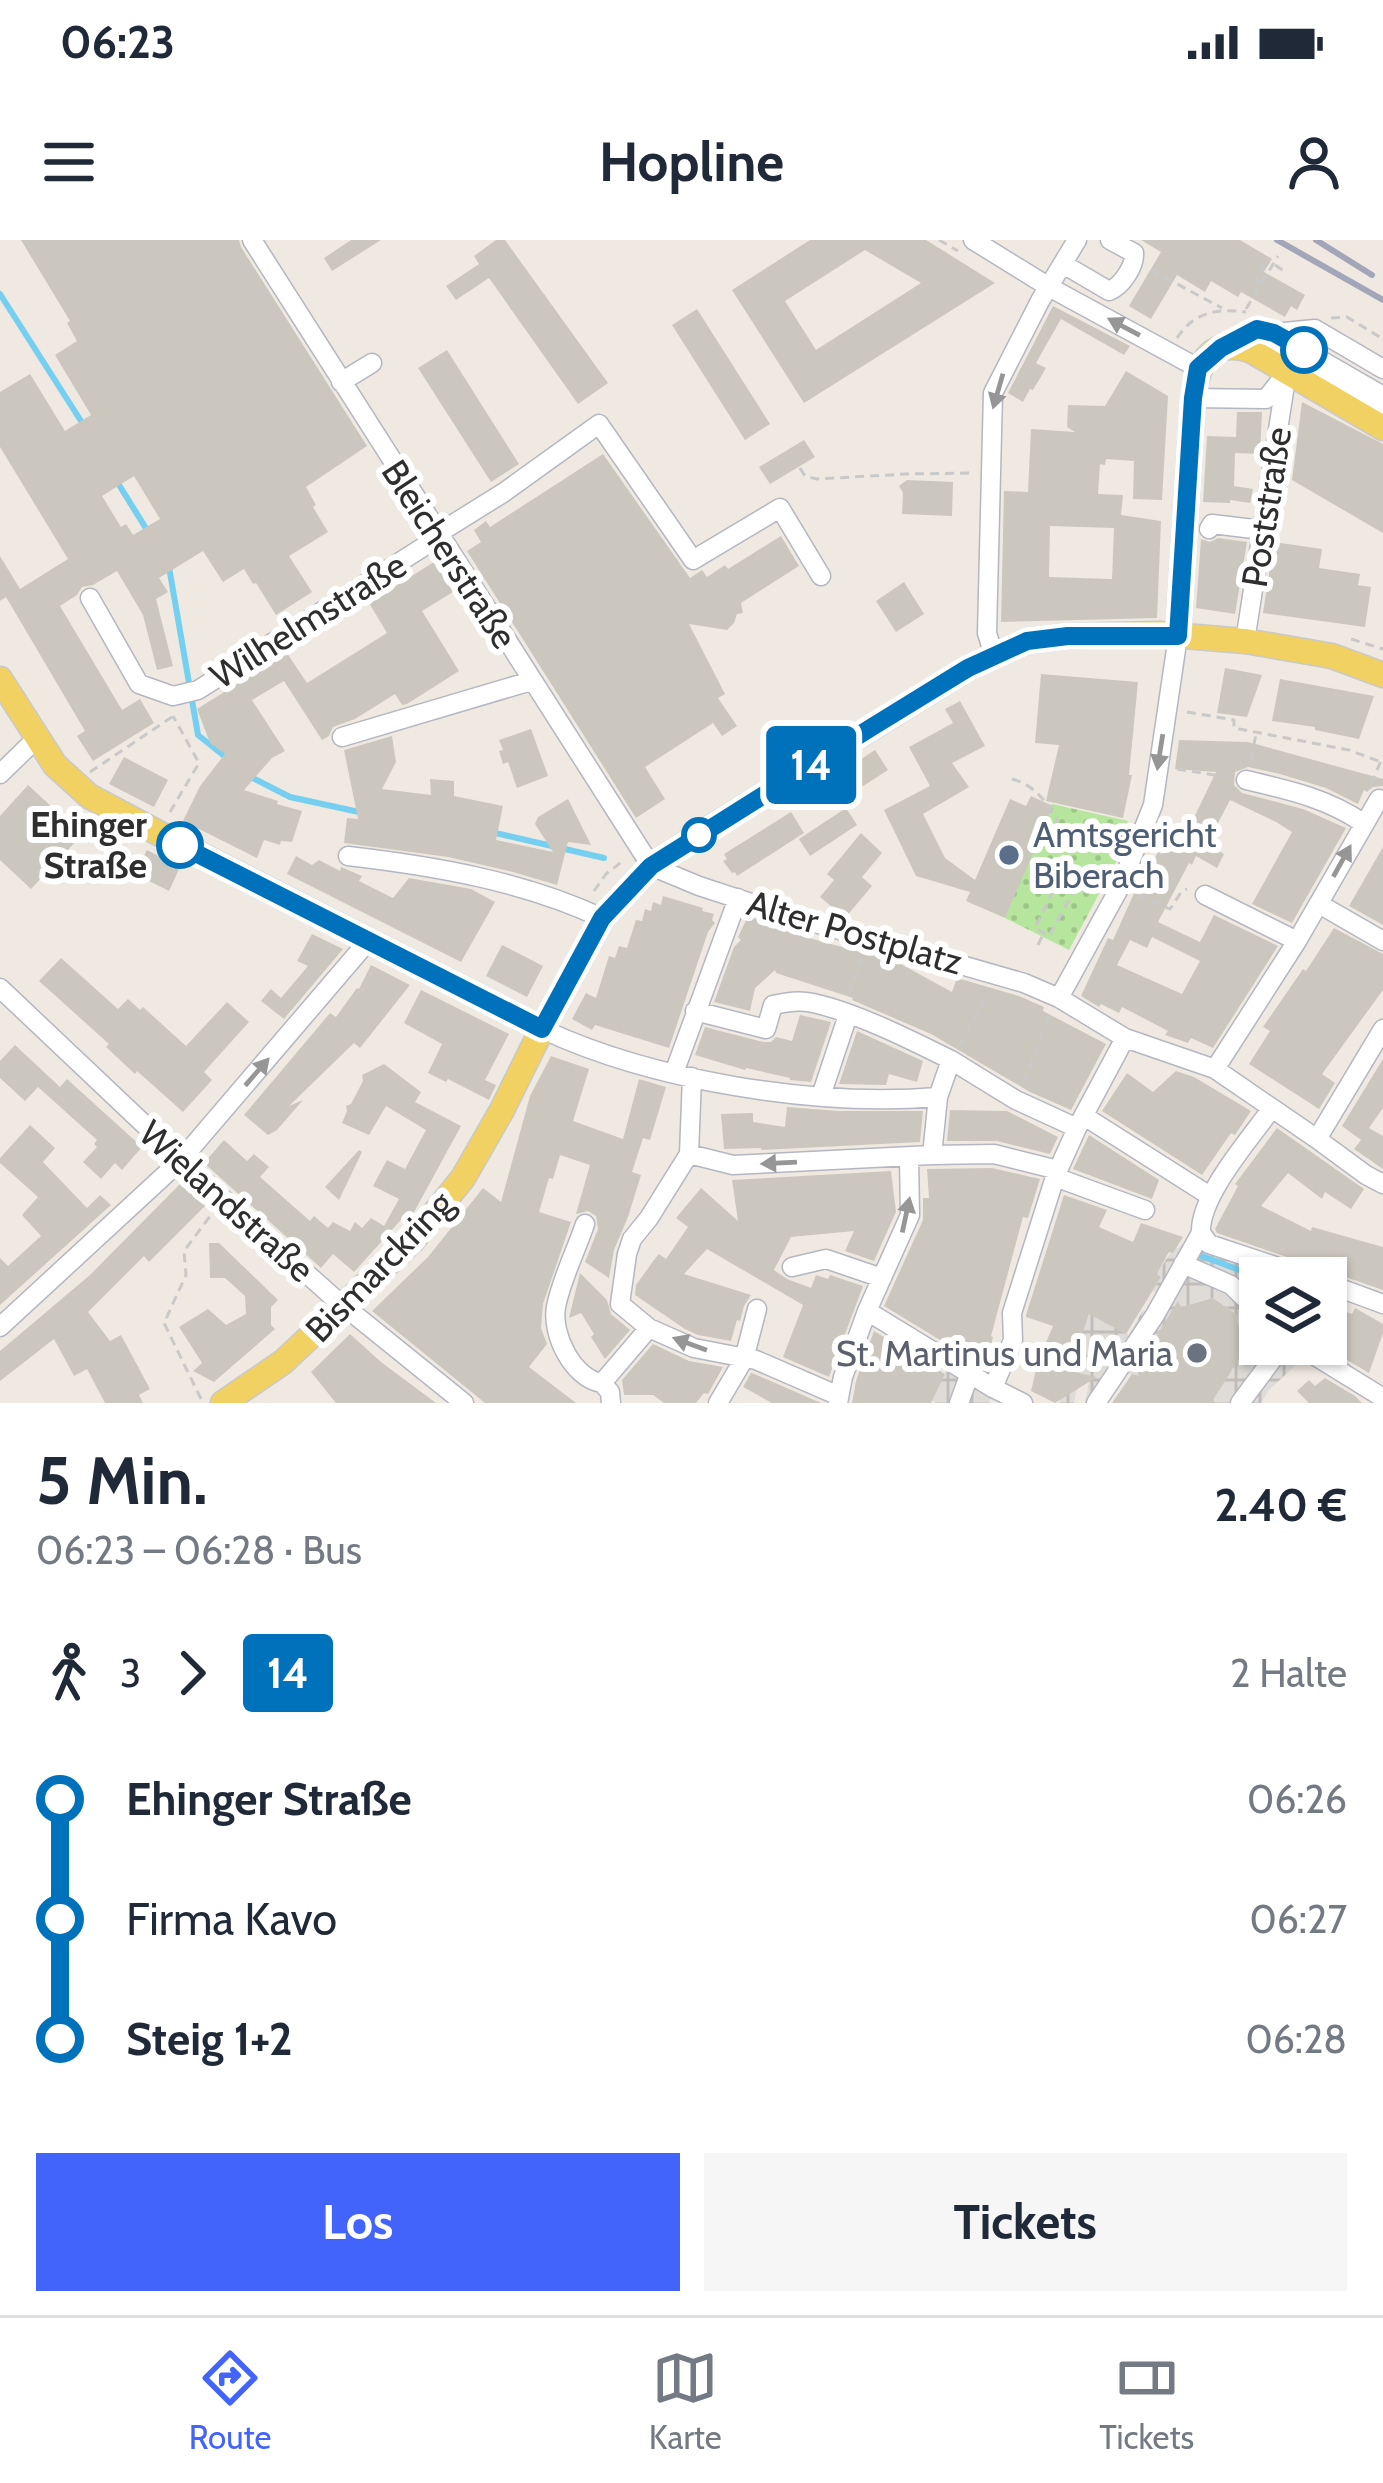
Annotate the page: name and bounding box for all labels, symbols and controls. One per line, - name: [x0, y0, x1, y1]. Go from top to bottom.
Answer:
- text: 06:23: [60, 15, 175, 69]
- icon: menu: [36, 129, 102, 195]
- text: Hopline: [599, 129, 784, 195]
- icon: person: [1281, 129, 1347, 195]
- one-way arrow: [1107, 317, 1142, 338]
- unlabelled marker: [1282, 328, 1326, 372]
- one-way arrow: [988, 373, 1007, 410]
- street label: Poststraße: [1232, 424, 1300, 590]
- street label: Bleicherstraße: [373, 452, 527, 656]
- street label: Wilhelmstraße: [202, 542, 414, 698]
- line badge: 14: [757, 726, 865, 804]
- one-way arrow: [1151, 734, 1170, 771]
- text: 14: [790, 739, 832, 791]
- place label: Ehinger Straße: [30, 802, 147, 887]
- place label: Amtsgericht Biberach: [1033, 812, 1217, 897]
- unlabelled marker: [683, 819, 715, 851]
- marker: Ehinger Straße: [158, 823, 202, 867]
- marker: Amtsgericht Biberach: [996, 842, 1022, 868]
- one-way arrow: [1331, 844, 1352, 879]
- street label: Alter Postplatz: [742, 880, 968, 984]
- one-way arrow: [243, 1057, 269, 1087]
- street label: Wielandstraße: [130, 1111, 324, 1291]
- one-way arrow: [759, 1154, 797, 1173]
- street label: Bismarckring: [296, 1180, 463, 1351]
- one-way arrow: [897, 1196, 916, 1233]
- map controls: [1239, 1257, 1347, 1365]
- button: layers: [1239, 1257, 1347, 1365]
- place label: St. Martinus und Maria: [836, 1331, 1173, 1375]
- one-way arrow: [671, 1334, 707, 1353]
- marker: St. Martinus und Maria: [1184, 1340, 1210, 1366]
- text: 5 Min.: [36, 1440, 208, 1521]
- text: 2.40 €: [1215, 1478, 1347, 1532]
- text: 06:23 – 06:28 · Bus: [36, 1526, 362, 1574]
- icon: walk: [36, 1640, 102, 1706]
- icon: forward: [159, 1640, 225, 1706]
- text: 14: [267, 1647, 309, 1699]
- text: 3: [120, 1649, 141, 1697]
- text: 2 Halte: [1230, 1649, 1347, 1697]
- text: Ehinger Straße: [126, 1772, 412, 1826]
- text: 06:26: [1247, 1775, 1347, 1823]
- text: Firma Kavo: [126, 1892, 337, 1946]
- text: 06:27: [1249, 1895, 1347, 1943]
- text: Steig 1+2: [126, 2012, 293, 2066]
- text: 06:28: [1245, 2015, 1347, 2063]
- button: Los: [36, 2153, 680, 2291]
- button: Tickets: [704, 2153, 1347, 2291]
- tab: Route: [189, 2345, 271, 2457]
- tab: Karte: [649, 2345, 722, 2457]
- tab: Tickets: [1099, 2345, 1194, 2457]

